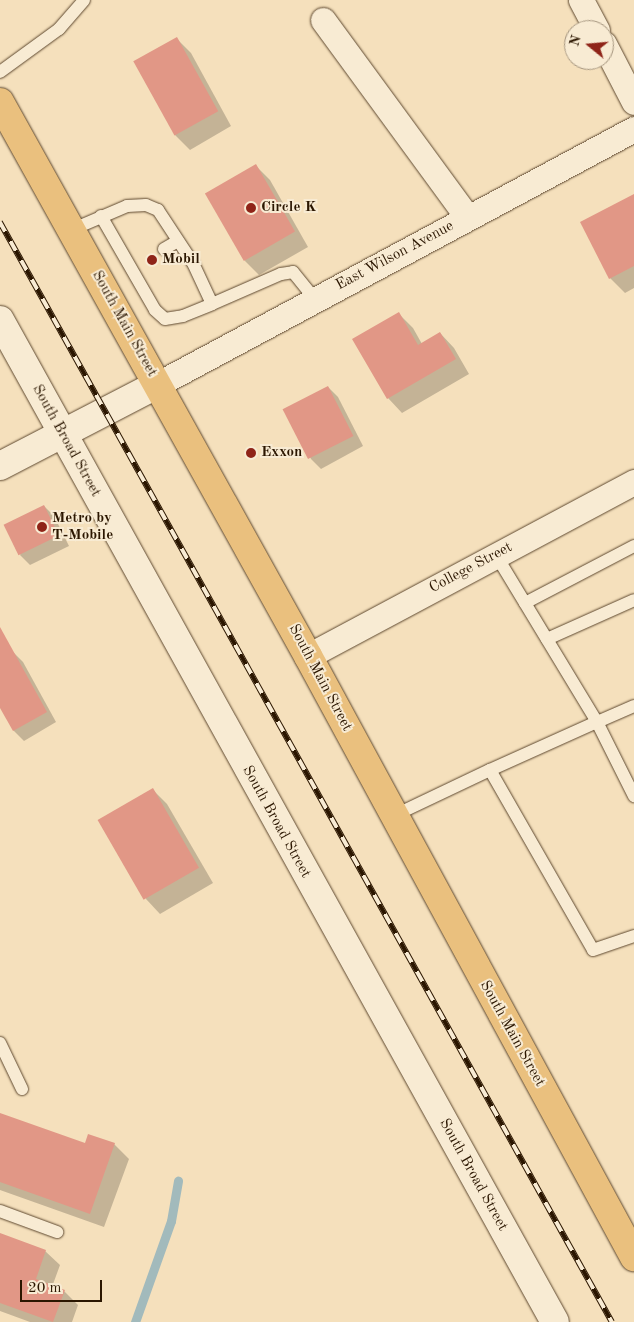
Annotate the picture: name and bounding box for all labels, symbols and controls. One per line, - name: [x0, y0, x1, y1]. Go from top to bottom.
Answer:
- north arrow: [564, 20, 614, 70]
- text: N: [567, 34, 584, 48]
- place label: Circle K: [261, 199, 316, 217]
- marker: Circle K: [245, 202, 257, 214]
- street label: East Wilson Avenue: [333, 217, 457, 295]
- place label: Mobil: [162, 251, 200, 269]
- marker: Mobil: [146, 254, 158, 266]
- street label: South Main Street: [87, 268, 161, 380]
- street label: South Broad Street: [28, 382, 104, 500]
- place label: Exxon: [261, 444, 302, 462]
- marker: Exxon: [245, 447, 257, 459]
- place label: Metro by T-Mobile: [52, 509, 113, 544]
- marker: Metro by T-Mobile: [36, 521, 48, 533]
- street label: College Street: [426, 539, 516, 597]
- street label: South Main Street: [284, 621, 356, 735]
- street label: South Broad Street: [238, 763, 314, 881]
- street label: South Main Street: [475, 978, 549, 1090]
- street label: South Broad Street: [435, 1116, 511, 1234]
- scale bar: [22, 1270, 105, 1302]
- text: 20 m: [28, 1281, 62, 1296]

